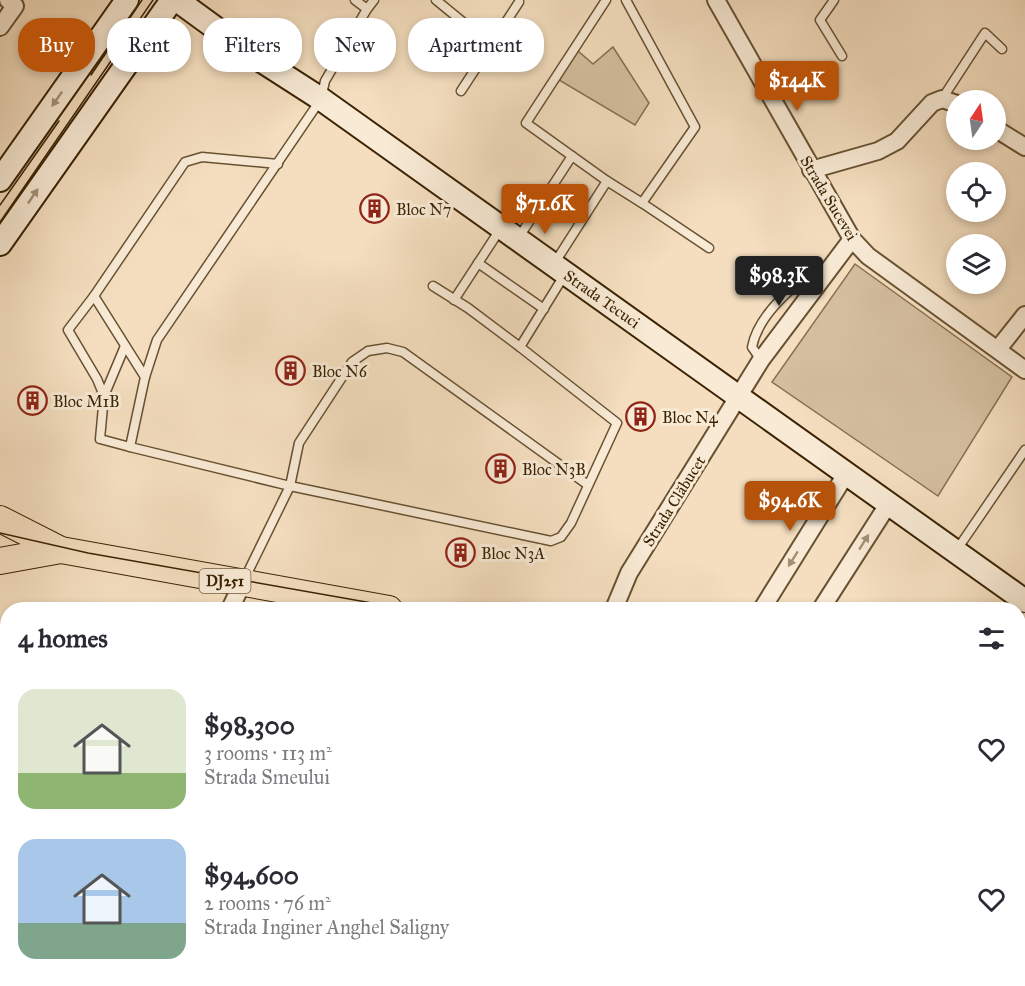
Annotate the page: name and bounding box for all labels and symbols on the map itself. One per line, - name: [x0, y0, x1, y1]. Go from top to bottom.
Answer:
- pin: $144K: [755, 61, 839, 112]
- north arrow: [946, 90, 1006, 150]
- one-way arrow: [51, 91, 63, 107]
- street label: Strada Sucevei: [796, 152, 862, 244]
- pin: $71.6K: [496, 184, 594, 235]
- one-way arrow: [27, 188, 39, 204]
- building icon: Bloc N7: [359, 193, 391, 225]
- place label: Bloc N7: [396, 200, 451, 219]
- pin: $98.3K: [730, 256, 828, 307]
- street label: Strada Tecuci: [560, 266, 644, 333]
- building icon: Bloc N6: [275, 355, 307, 387]
- place label: Bloc N6: [312, 362, 368, 381]
- building icon: Bloc M1B: [16, 385, 48, 417]
- place label: Bloc M1B: [53, 392, 120, 411]
- building icon: Bloc N4: [625, 401, 657, 433]
- place label: Bloc N4: [662, 408, 719, 427]
- street label: Strada Clăbucet: [639, 452, 710, 550]
- building icon: Bloc N3B: [485, 453, 517, 485]
- place label: Bloc N3B: [522, 460, 586, 479]
- pin: $94.6K: [741, 481, 839, 532]
- one-way arrow: [859, 534, 870, 550]
- building icon: Bloc N3A: [444, 537, 476, 569]
- place label: Bloc N3A: [481, 544, 545, 563]
- one-way arrow: [788, 551, 799, 567]
- road number: DJ251: [200, 569, 250, 593]

